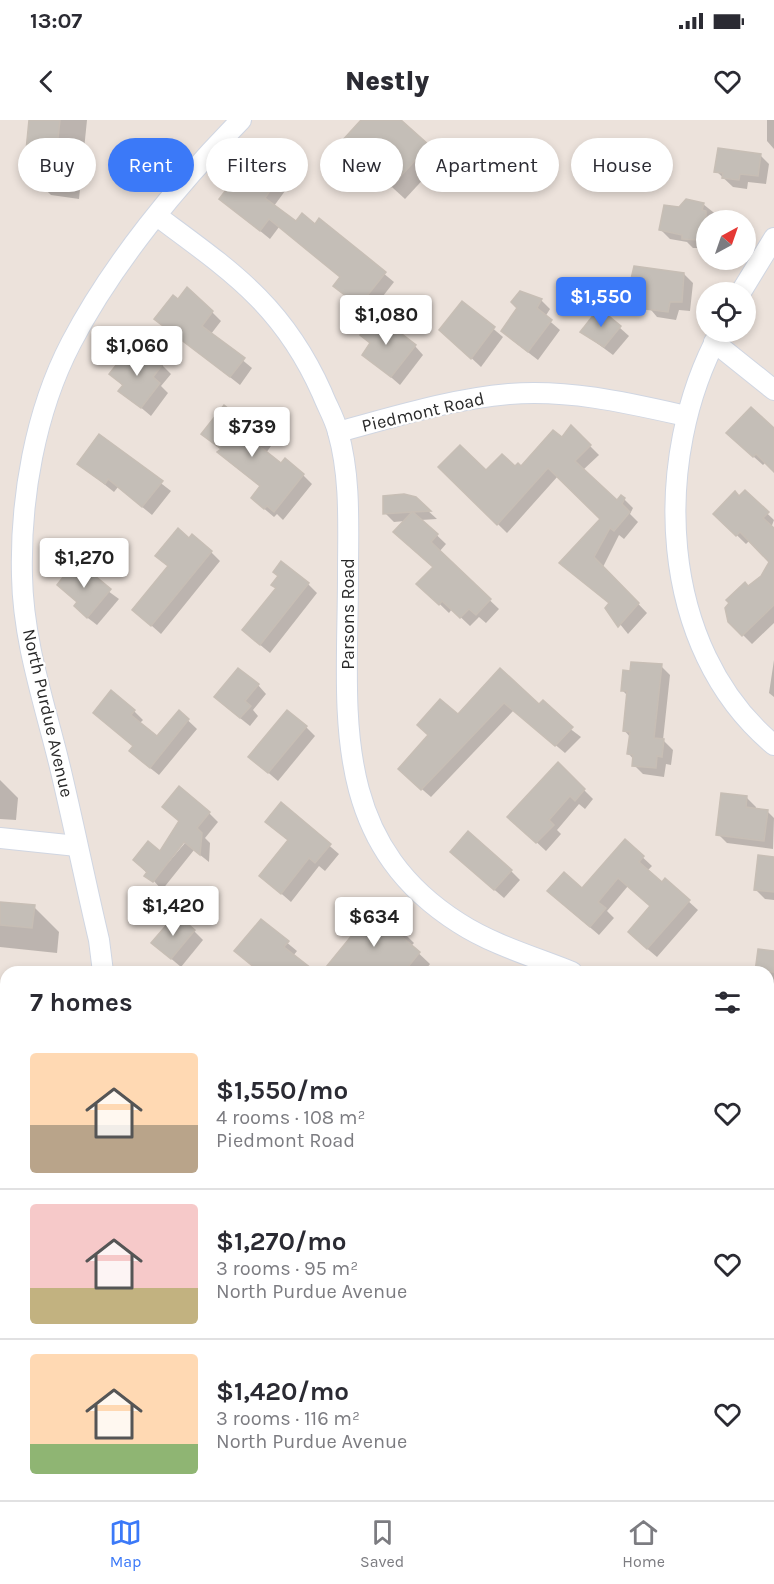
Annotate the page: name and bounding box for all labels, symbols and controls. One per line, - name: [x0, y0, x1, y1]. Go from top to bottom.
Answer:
- text: 13:07: [30, 8, 82, 34]
- icon: back: [30, 65, 63, 98]
- text: Nestly: [345, 65, 429, 97]
- icon: heart: [711, 65, 744, 98]
- chip: Buy: [18, 138, 96, 192]
- chip: Rent: [108, 138, 194, 192]
- chip: Filters: [206, 138, 308, 192]
- chip: New: [320, 138, 403, 192]
- chip: Apartment: [415, 138, 559, 192]
- chip: House: [571, 138, 673, 192]
- north arrow: [696, 210, 756, 270]
- map controls: [696, 210, 756, 342]
- pin: $1,550: [552, 277, 650, 328]
- button: locate: [696, 282, 756, 342]
- text: $1,550: [570, 285, 632, 308]
- pin: $1,080: [337, 295, 435, 346]
- text: $1,080: [354, 303, 418, 326]
- pin: $1,060: [88, 326, 186, 377]
- text: $1,060: [105, 334, 169, 357]
- street label: Piedmont Road: [359, 387, 487, 437]
- pin: $739: [216, 407, 288, 458]
- text: $739: [228, 415, 276, 438]
- pin: $1,270: [35, 538, 133, 589]
- text: $1,270: [54, 546, 114, 569]
- street label: Parsons Road: [337, 558, 359, 670]
- street label: North Purdue Avenue: [18, 627, 78, 799]
- pin: $1,420: [124, 886, 222, 937]
- text: $1,420: [142, 894, 204, 917]
- pin: $634: [338, 897, 410, 948]
- text: $634: [349, 905, 399, 928]
- icon: filters: [711, 986, 744, 1019]
- text: 7 homes: [30, 987, 133, 1018]
- text: $1,550/mo: [216, 1075, 348, 1106]
- icon: home: [78, 1077, 150, 1149]
- icon: heart: [711, 1097, 744, 1130]
- text: 4 rooms · 108 m²: [216, 1106, 366, 1129]
- text: Piedmont Road: [216, 1129, 355, 1152]
- text: $1,270/mo: [216, 1226, 347, 1257]
- icon: home: [78, 1228, 150, 1300]
- icon: heart: [711, 1248, 744, 1281]
- text: 3 rooms · 95 m²: [216, 1257, 358, 1280]
- text: North Purdue Avenue: [216, 1280, 407, 1303]
- text: $1,420/mo: [216, 1376, 349, 1407]
- icon: home: [78, 1378, 150, 1450]
- icon: heart: [711, 1398, 744, 1431]
- text: 3 rooms · 116 m²: [216, 1407, 360, 1430]
- text: North Purdue Avenue: [216, 1430, 407, 1453]
- tab: Map: [109, 1516, 142, 1571]
- tab: Saved: [360, 1516, 404, 1571]
- tab: Home: [622, 1516, 665, 1571]

